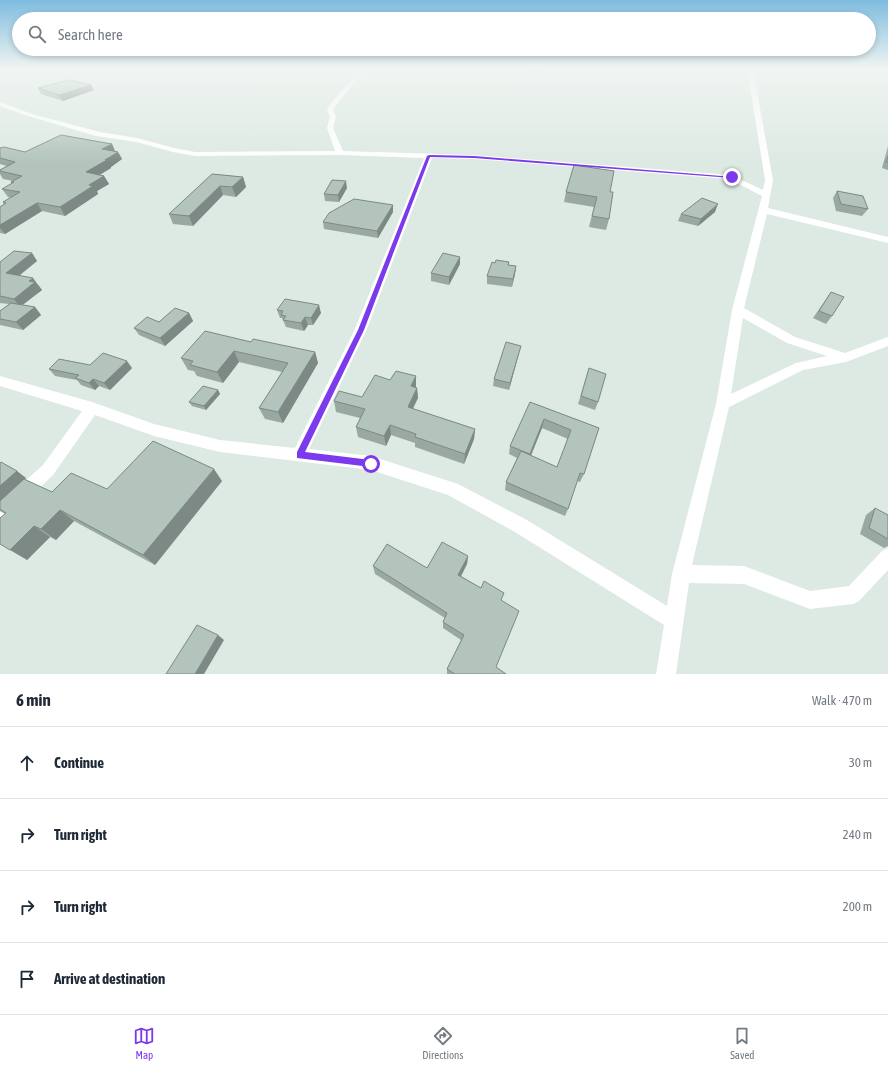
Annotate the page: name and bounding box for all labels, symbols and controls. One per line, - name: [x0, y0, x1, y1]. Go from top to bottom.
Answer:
- search box: [12, 12, 876, 56]
- icon: search: [26, 23, 48, 45]
- text: Search here: [58, 26, 123, 43]
- route end: [723, 168, 741, 186]
- route start: [362, 455, 380, 473]
- text: 6 min: [16, 690, 51, 710]
- text: Walk · 470 m: [812, 693, 872, 708]
- icon: ahead: [16, 752, 38, 774]
- text: Continue: [54, 754, 104, 771]
- text: 30 m: [849, 755, 872, 770]
- icon: right: [16, 824, 38, 846]
- text: Turn right: [54, 826, 107, 843]
- text: 240 m: [843, 827, 872, 842]
- icon: right: [16, 896, 38, 918]
- text: Turn right: [54, 898, 107, 915]
- text: 200 m: [843, 899, 872, 914]
- icon: arrive: [16, 968, 38, 990]
- text: Arrive at destination: [54, 970, 165, 987]
- tab: Map: [133, 1025, 155, 1061]
- tab: Directions: [422, 1025, 463, 1061]
- tab: Saved: [730, 1025, 755, 1061]

